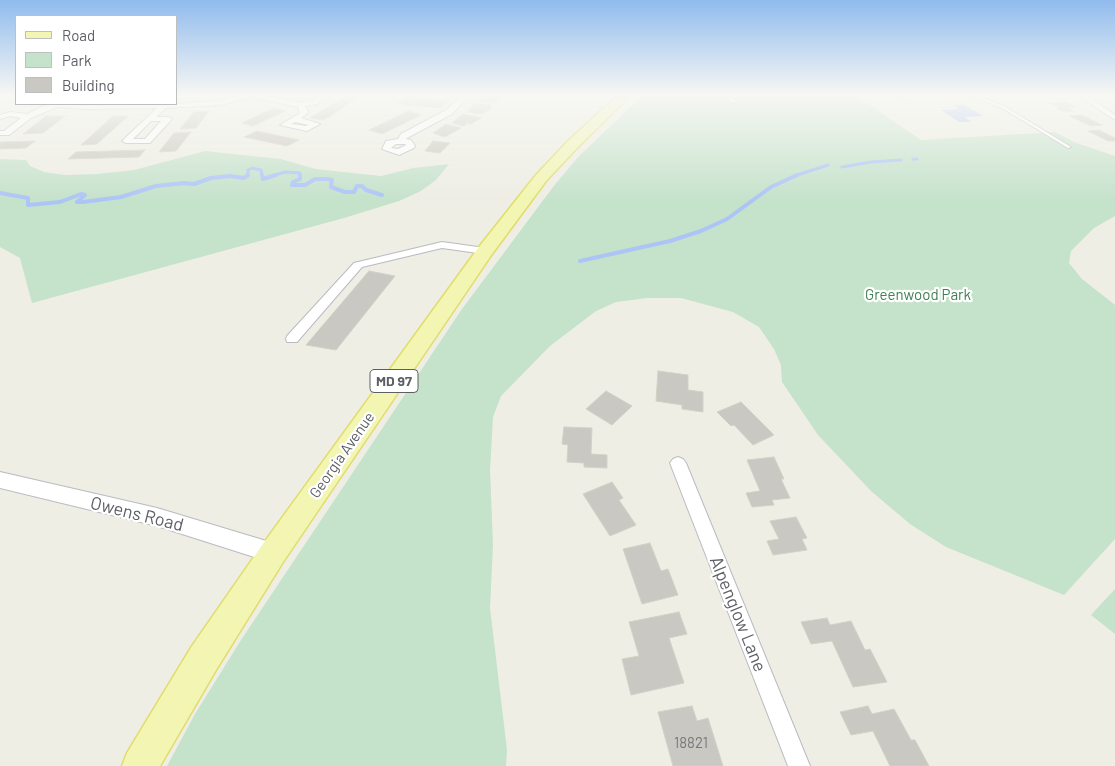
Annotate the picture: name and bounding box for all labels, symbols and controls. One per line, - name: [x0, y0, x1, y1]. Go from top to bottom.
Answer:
- legend: [15, 15, 178, 105]
- text: Road: [62, 26, 95, 44]
- text: Park: [62, 51, 91, 69]
- text: Building: [62, 76, 115, 94]
- park label: Greenwood Park: [865, 286, 971, 304]
- road number: MD 97: [370, 370, 418, 392]
- street label: Georgia Avenue: [306, 409, 378, 501]
- street label: Owens Road: [88, 492, 186, 536]
- street label: Alpenglow Lane: [705, 553, 771, 675]
- house number: 18821: [674, 734, 708, 752]

